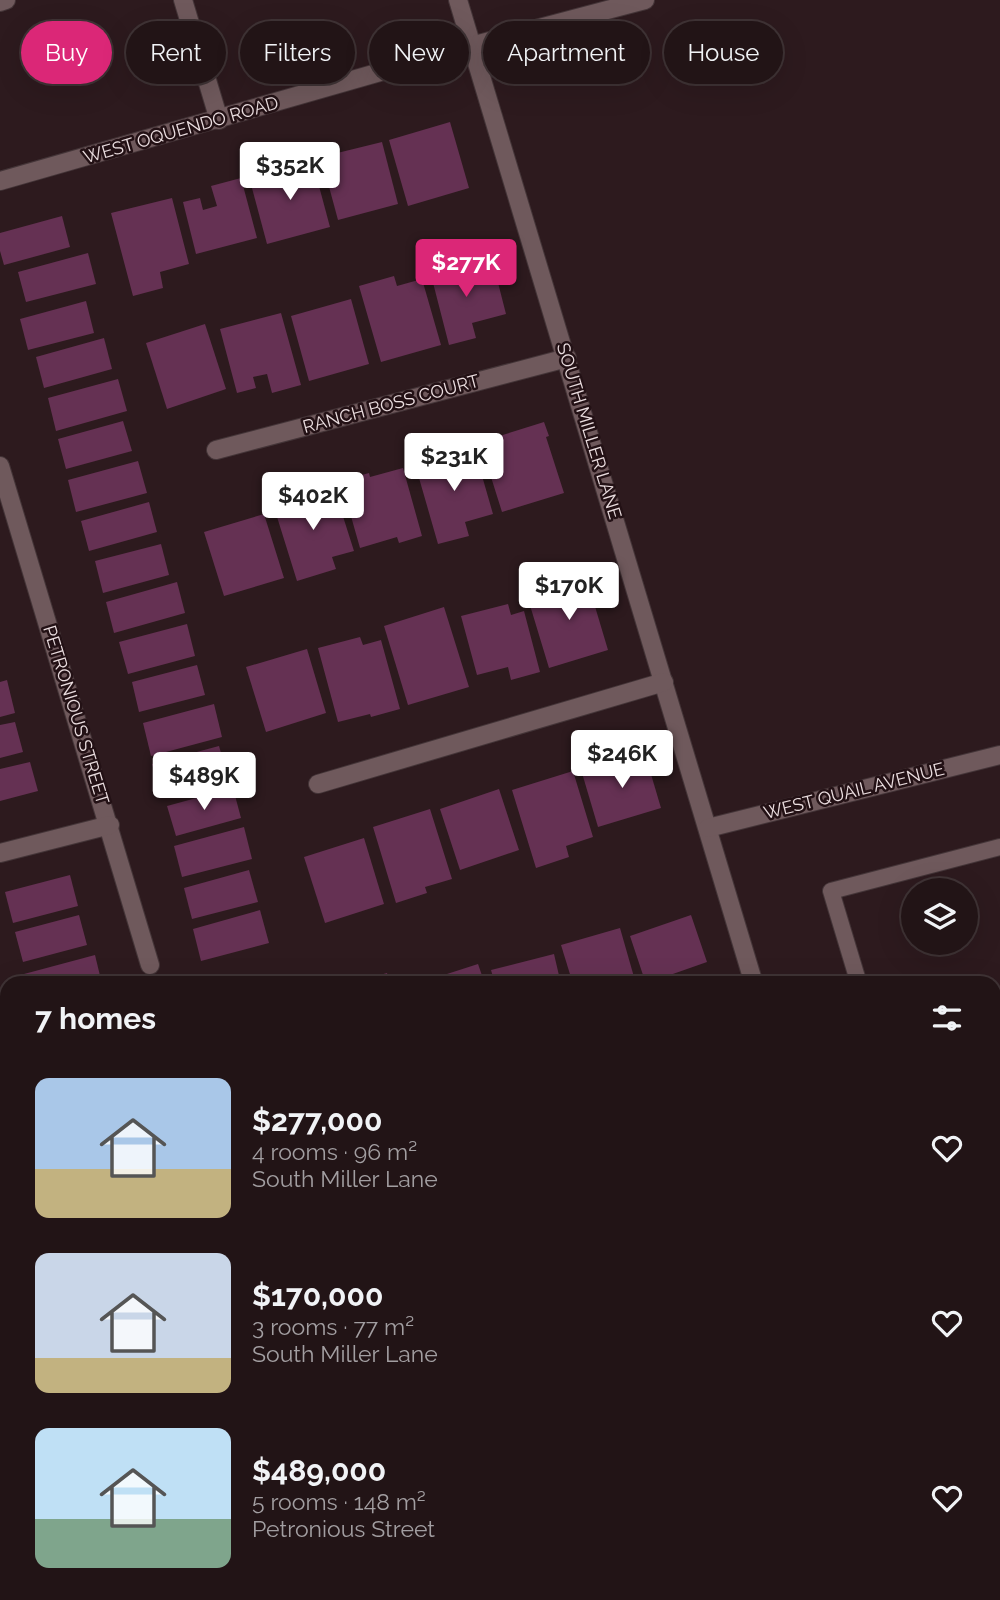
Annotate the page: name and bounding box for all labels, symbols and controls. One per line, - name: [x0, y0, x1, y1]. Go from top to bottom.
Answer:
- chip: Buy: [21, 21, 112, 84]
- chip: Rent: [126, 21, 226, 84]
- chip: Filters: [240, 21, 355, 84]
- chip: New: [369, 21, 469, 84]
- chip: Apartment: [483, 21, 650, 84]
- chip: House: [664, 21, 783, 84]
- street label: WEST OQUENDO ROAD: [81, 92, 281, 167]
- pin: $352K: [241, 142, 339, 202]
- text: $352K: [256, 151, 324, 178]
- pin: $277K: [417, 240, 515, 299]
- text: $277K: [432, 248, 500, 275]
- street label: SOUTH MILLER LANE: [553, 340, 626, 521]
- street label: RANCH BOSS COURT: [300, 370, 481, 437]
- pin: $231K: [405, 434, 503, 493]
- text: $231K: [420, 442, 488, 469]
- pin: $402K: [264, 472, 362, 532]
- text: $402K: [278, 481, 348, 508]
- pin: $170K: [520, 562, 618, 622]
- text: $170K: [535, 571, 603, 598]
- street label: PETRONIOUS STREET: [39, 623, 114, 807]
- pin: $246K: [573, 730, 671, 790]
- text: $246K: [587, 739, 657, 766]
- pin: $489K: [155, 752, 253, 812]
- street label: WEST QUAIL AVENUE: [761, 758, 946, 823]
- text: $489K: [169, 761, 239, 788]
- map controls: [901, 878, 978, 955]
- button: layers: [901, 878, 978, 955]
- icon: filters: [928, 999, 966, 1037]
- text: 7 homes: [35, 1001, 156, 1036]
- text: $277,000: [252, 1103, 382, 1138]
- icon: home: [91, 1106, 175, 1190]
- icon: heart: [928, 1129, 966, 1167]
- text: 4 rooms · 96 m²: [252, 1138, 417, 1165]
- text: South Miller Lane: [252, 1165, 438, 1192]
- text: $170,000: [252, 1278, 383, 1313]
- icon: home: [91, 1281, 175, 1365]
- icon: heart: [928, 1304, 966, 1342]
- text: 3 rooms · 77 m²: [252, 1313, 414, 1340]
- text: South Miller Lane: [252, 1340, 438, 1367]
- text: $489,000: [252, 1453, 386, 1488]
- icon: home: [91, 1456, 175, 1540]
- icon: heart: [928, 1479, 966, 1517]
- text: 5 rooms · 148 m²: [252, 1488, 426, 1515]
- text: Petronious Street: [252, 1515, 435, 1542]

